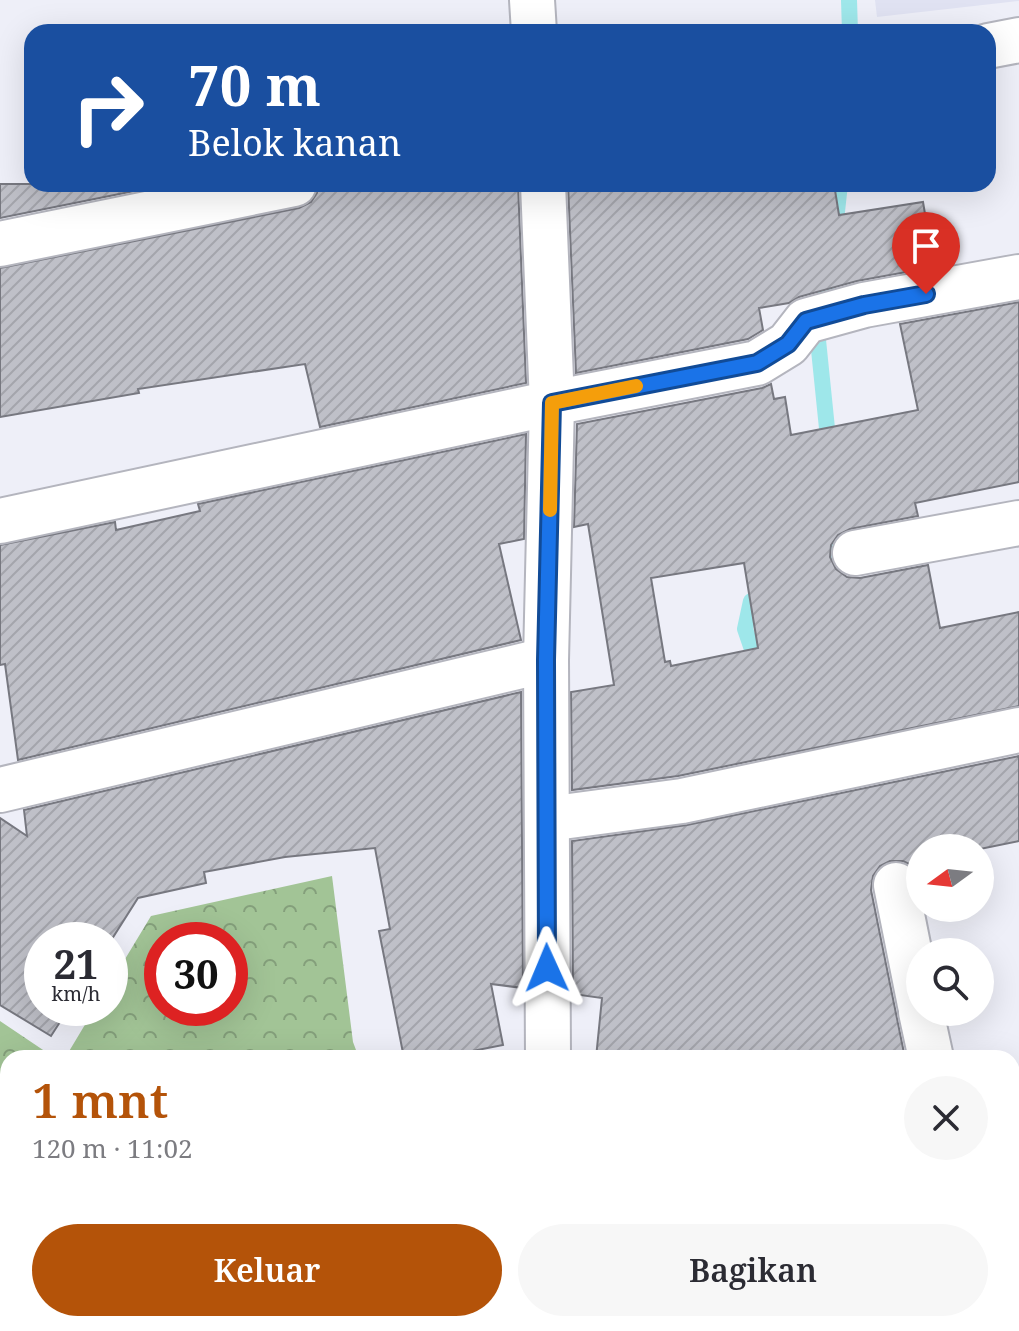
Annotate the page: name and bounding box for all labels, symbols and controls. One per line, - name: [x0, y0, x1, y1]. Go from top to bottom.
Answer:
- text: 70 m: [188, 46, 321, 122]
- icon: right: [56, 56, 160, 160]
- text: Belok kanan: [188, 118, 401, 167]
- pin: [892, 212, 960, 294]
- icon: arrive: [904, 224, 948, 268]
- north arrow: [906, 834, 994, 922]
- map controls: [906, 834, 994, 1026]
- speed limit sign: 30: [144, 922, 248, 1026]
- position arrow: [505, 926, 589, 1010]
- text: 21: [53, 936, 99, 991]
- button: search: [906, 938, 994, 1026]
- text: km/h: [51, 980, 101, 1007]
- text: 1 mnt: [32, 1067, 168, 1132]
- button: close: [904, 1076, 988, 1160]
- text: 120 m · 11:02: [32, 1130, 193, 1166]
- button: Keluar: [32, 1224, 502, 1316]
- button: Bagikan: [518, 1224, 988, 1316]

